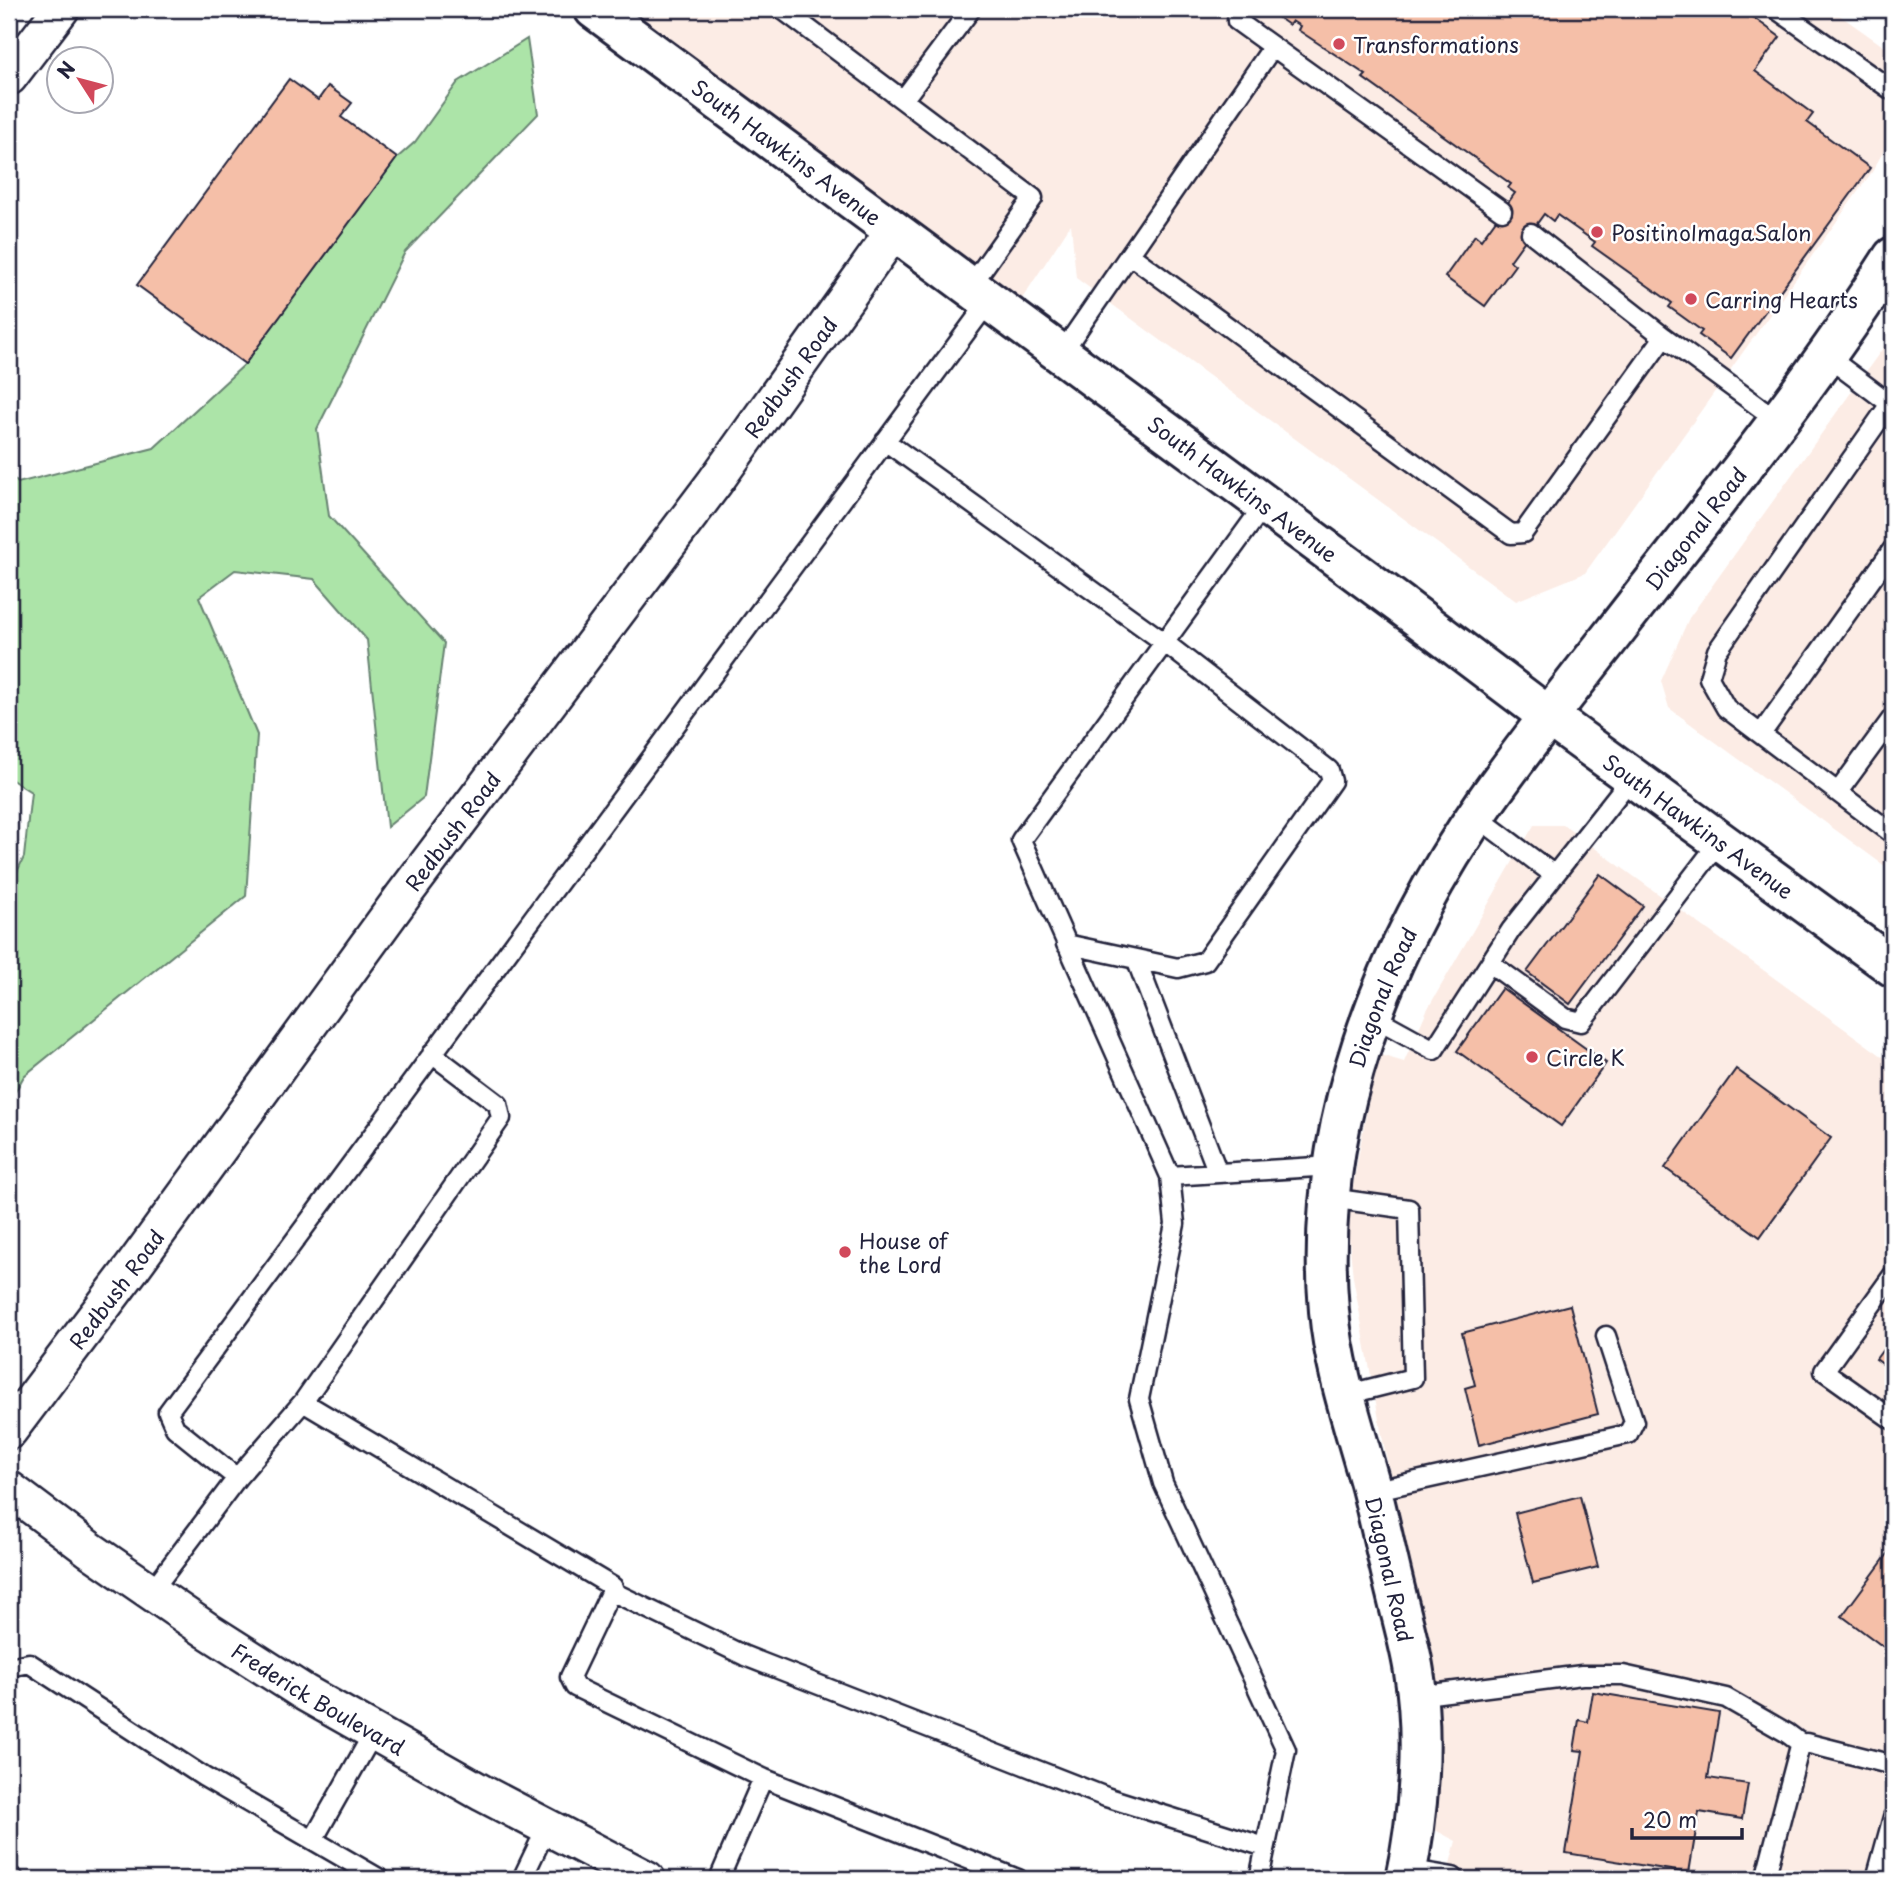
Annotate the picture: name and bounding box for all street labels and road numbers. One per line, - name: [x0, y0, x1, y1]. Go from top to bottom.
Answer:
- street label: South Hawkins Avenue: [686, 71, 889, 232]
- street label: Redbush Road: [736, 310, 844, 444]
- street label: South Hawkins Avenue: [1142, 408, 1345, 569]
- street label: Diagonal Road: [1637, 460, 1754, 597]
- street label: South Hawkins Avenue: [1597, 746, 1801, 906]
- street label: Redbush Road: [396, 764, 508, 897]
- street label: Diagonal Road: [1340, 921, 1424, 1071]
- street label: Redbush Road: [61, 1222, 171, 1355]
- street label: Diagonal Road: [1358, 1493, 1422, 1645]
- street label: Frederick Boulevard: [225, 1634, 411, 1763]

